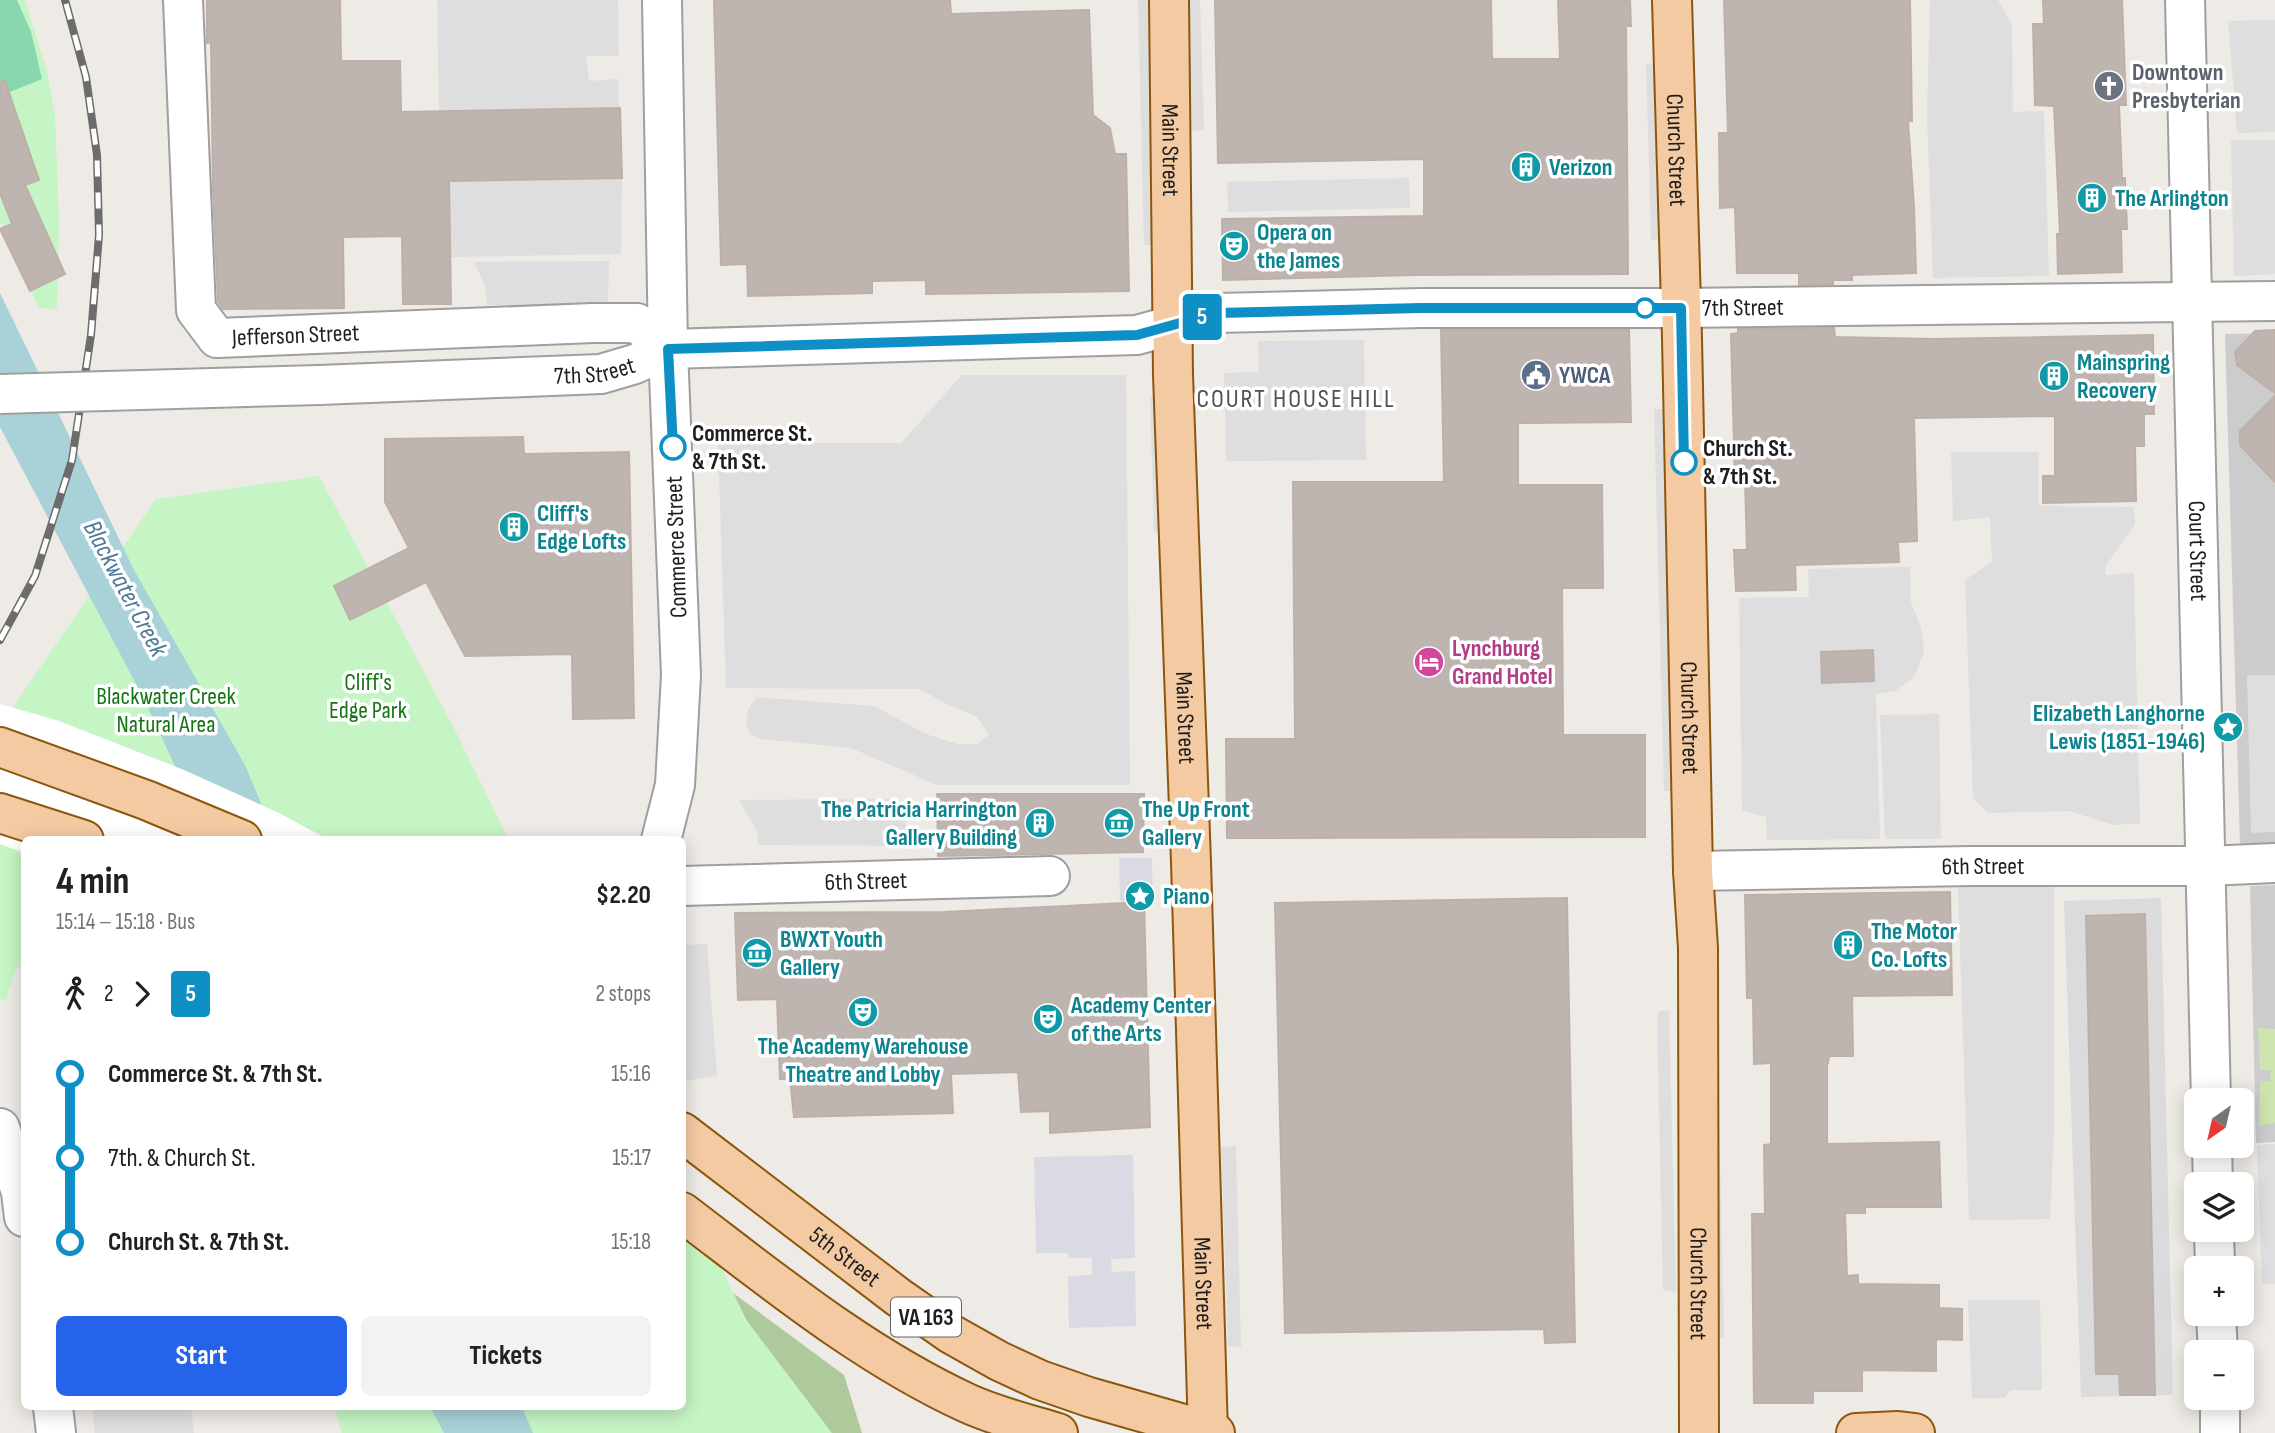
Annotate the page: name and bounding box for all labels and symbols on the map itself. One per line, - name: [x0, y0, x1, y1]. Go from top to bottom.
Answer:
- place label: Downtown Presbyterian: [2132, 58, 2241, 115]
- church icon: Downtown Presbyterian: [2092, 69, 2126, 103]
- street label: Church Street: [1660, 93, 1692, 207]
- street label: Main Street: [1155, 103, 1185, 197]
- building icon: Verizon: [1509, 150, 1543, 184]
- place label: Verizon: [1549, 153, 1612, 182]
- building icon: The Arlington: [2075, 181, 2109, 215]
- place label: The Arlington: [2115, 184, 2229, 213]
- place label: Opera on the James: [1257, 218, 1340, 275]
- theatre icon: Opera on the James: [1217, 229, 1251, 263]
- street label: 7th Street: [1702, 293, 1784, 323]
- line badge: 5: [1179, 294, 1225, 340]
- unlabelled marker: [1635, 298, 1655, 318]
- street label: Jefferson Street: [230, 318, 360, 352]
- place label: Mainspring Recovery: [2077, 348, 2170, 405]
- street label: 7th Street: [553, 351, 639, 391]
- public building icon: YWCA: [1519, 358, 1553, 392]
- building icon: Mainspring Recovery: [2037, 359, 2071, 393]
- place label: YWCA: [1559, 361, 1611, 390]
- district label: COURT HOUSE HILL: [1196, 384, 1396, 415]
- place label: Commerce St. & 7th St.: [692, 419, 812, 476]
- marker: Commerce St. & 7th St.: [660, 434, 686, 460]
- place label: Church St. & 7th St.: [1703, 434, 1793, 491]
- marker: Church St. & 7th St.: [1671, 449, 1697, 475]
- street label: Commerce Street: [660, 476, 693, 618]
- place label: Cliff's Edge Lofts: [537, 499, 626, 556]
- street label: Court Street: [2182, 500, 2213, 601]
- building icon: Cliff's Edge Lofts: [497, 510, 531, 544]
- water label: Blackwater Creek: [76, 515, 174, 663]
- place label: Lynchburg Grand Hotel: [1452, 634, 1553, 691]
- hotel icon: Lynchburg Grand Hotel: [1412, 645, 1446, 679]
- street label: Church Street: [1674, 661, 1705, 775]
- park label: Cliff's Edge Park: [329, 668, 407, 725]
- street label: Main Street: [1169, 671, 1201, 765]
- park label: Blackwater Creek Natural Area: [96, 682, 236, 739]
- place label: Elizabeth Langhorne Lewis (1851-1946): [2033, 699, 2205, 756]
- place icon: Elizabeth Langhorne Lewis (1851-1946): [2211, 710, 2245, 744]
- place label: The Patricia Harrington Gallery Building: [821, 795, 1017, 852]
- place label: The Up Front Gallery: [1142, 795, 1250, 852]
- building icon: The Patricia Harrington Gallery Building: [1023, 806, 1057, 840]
- museum icon: The Up Front Gallery: [1102, 806, 1136, 840]
- street label: 6th Street: [1941, 852, 2024, 882]
- street label: 6th Street: [824, 866, 908, 897]
- place icon: Piano: [1123, 879, 1157, 913]
- place label: Piano: [1163, 882, 1210, 911]
- place label: The Motor Co. Lofts: [1871, 917, 1958, 974]
- place label: BWXT Youth Gallery: [780, 925, 883, 982]
- building icon: The Motor Co. Lofts: [1831, 928, 1865, 962]
- museum icon: BWXT Youth Gallery: [740, 936, 774, 970]
- place label: Academy Center of the Arts: [1070, 991, 1212, 1048]
- theatre icon: The Academy Warehouse Theatre and Lobby: [846, 995, 880, 1029]
- theatre icon: Academy Center of the Arts: [1031, 1002, 1065, 1036]
- place label: The Academy Warehouse Theatre and Lobby: [758, 1032, 968, 1089]
- north arrow: [2184, 1088, 2254, 1158]
- street label: 5th Street: [803, 1221, 886, 1293]
- street label: Church Street: [1684, 1227, 1713, 1340]
- street label: Main Street: [1187, 1237, 1219, 1330]
- road number: VA 163: [891, 1298, 961, 1336]

